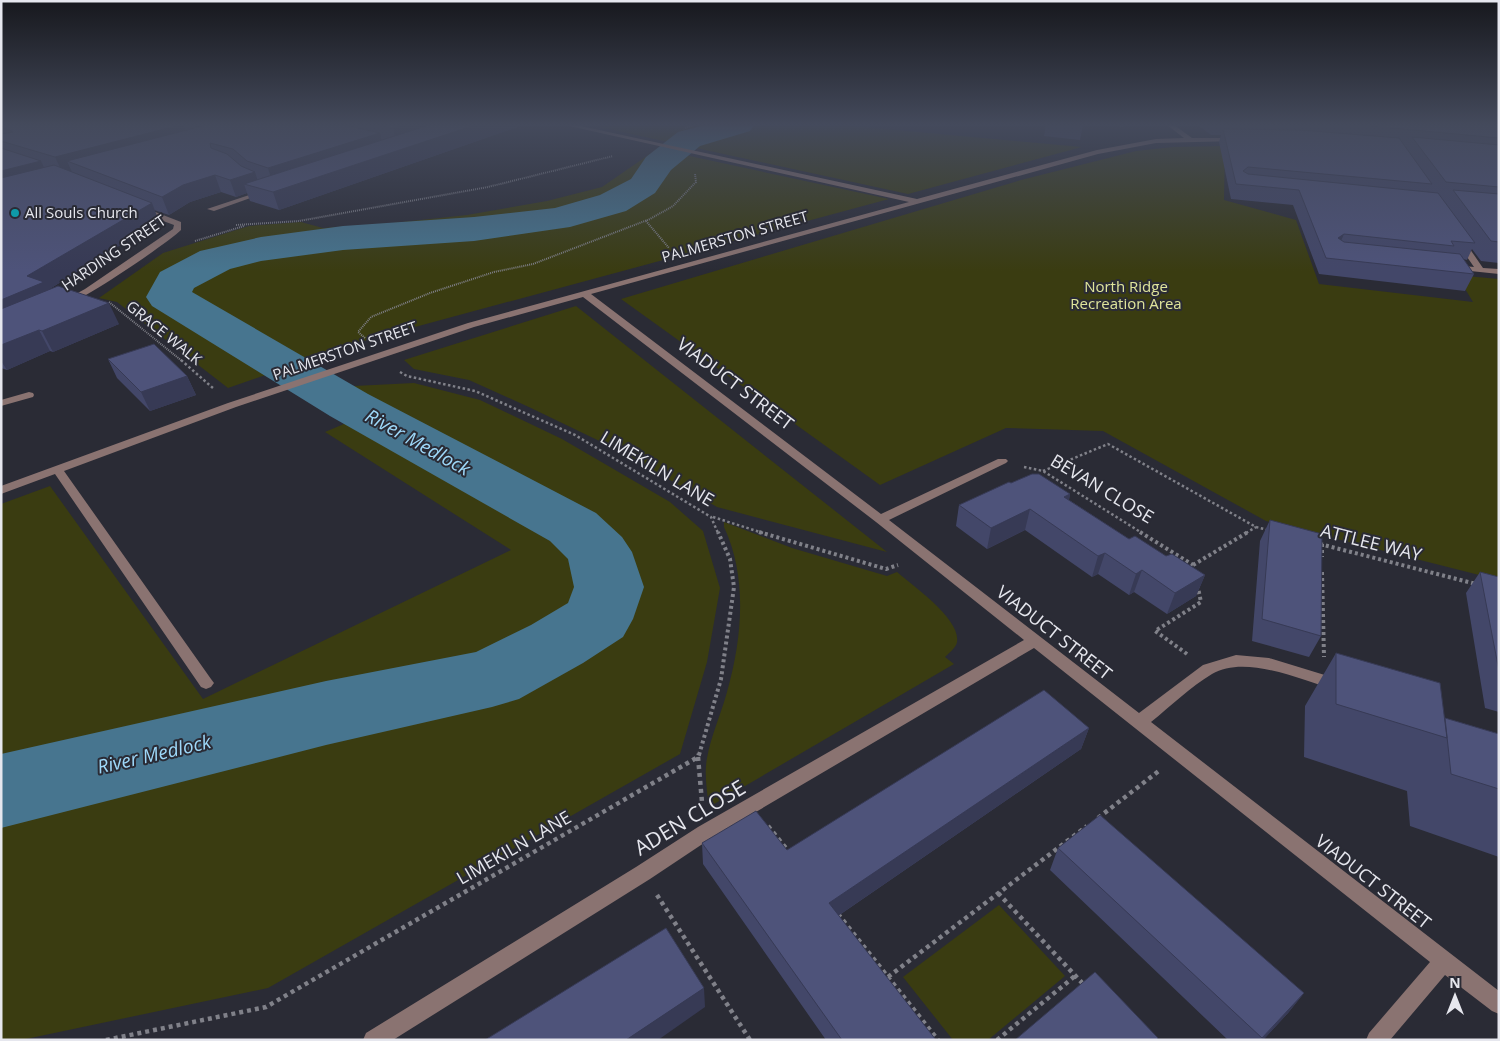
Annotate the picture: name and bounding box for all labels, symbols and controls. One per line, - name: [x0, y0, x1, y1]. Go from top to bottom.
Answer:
- place label: All Souls Church: [25, 202, 138, 222]
- street label: PALMERSTON STREET: [659, 205, 811, 267]
- marker: All Souls Church: [9, 207, 21, 219]
- street label: HARDING STREET: [57, 209, 170, 294]
- park label: North Ridge Recreation Area: [1070, 276, 1182, 313]
- street label: GRACE WALK: [123, 296, 207, 369]
- street label: PALMERSTON STREET: [270, 316, 420, 384]
- street label: VIADUCT STREET: [672, 331, 799, 435]
- water label: River Medlock: [361, 402, 476, 482]
- street label: LIMEKILN LANE: [596, 425, 719, 512]
- street label: BEVAN CLOSE: [1046, 448, 1159, 528]
- street label: ATTLEE WAY: [1318, 518, 1425, 566]
- street label: VIADUCT STREET: [992, 580, 1117, 685]
- water label: River Medlock: [95, 728, 214, 780]
- street label: ADEN CLOSE: [629, 773, 750, 861]
- street label: LIMEKILN LANE: [452, 805, 575, 890]
- street label: VIADUCT STREET: [1311, 829, 1436, 934]
- north arrow: [1430, 971, 1480, 1021]
- text: N: [1449, 973, 1461, 992]

